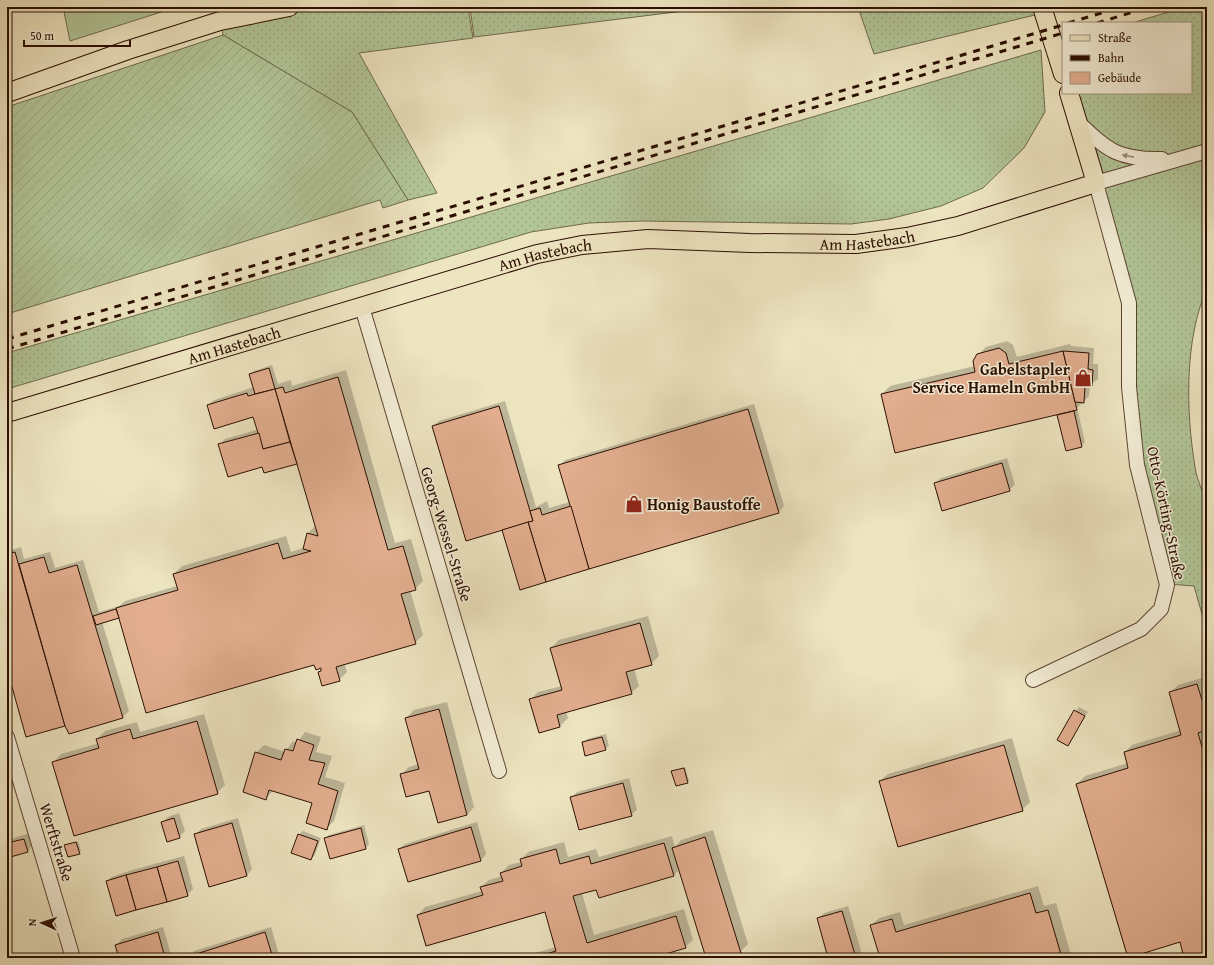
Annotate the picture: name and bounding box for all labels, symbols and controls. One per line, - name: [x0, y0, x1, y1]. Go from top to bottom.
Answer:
- scale bar: [24, 22, 130, 48]
- legend: [1062, 22, 1192, 94]
- text: 50 m: [30, 27, 54, 44]
- text: Straße: [1098, 29, 1132, 46]
- text: Bahn: [1098, 49, 1124, 66]
- text: Gebäude: [1098, 69, 1141, 86]
- one-way arrow: [1122, 153, 1134, 159]
- street label: Am Hastebach: [819, 224, 917, 256]
- street label: Am Hastebach: [495, 232, 593, 277]
- street label: Am Hastebach: [185, 320, 283, 370]
- place label: Gabelstapler Service Hameln GmbH: [912, 357, 1071, 399]
- shop icon: Gabelstapler Service Hameln GmbH: [1073, 368, 1093, 388]
- street label: Otto-Körting-Straße: [1141, 444, 1193, 582]
- street label: Georg-Wessel-Straße: [415, 463, 479, 605]
- place label: Honig Baustoffe: [647, 492, 761, 516]
- shop icon: Honig Baustoffe: [624, 494, 644, 514]
- street label: Werftstraße: [34, 800, 80, 884]
- north arrow: [22, 903, 62, 943]
- text: N: [24, 918, 40, 927]

